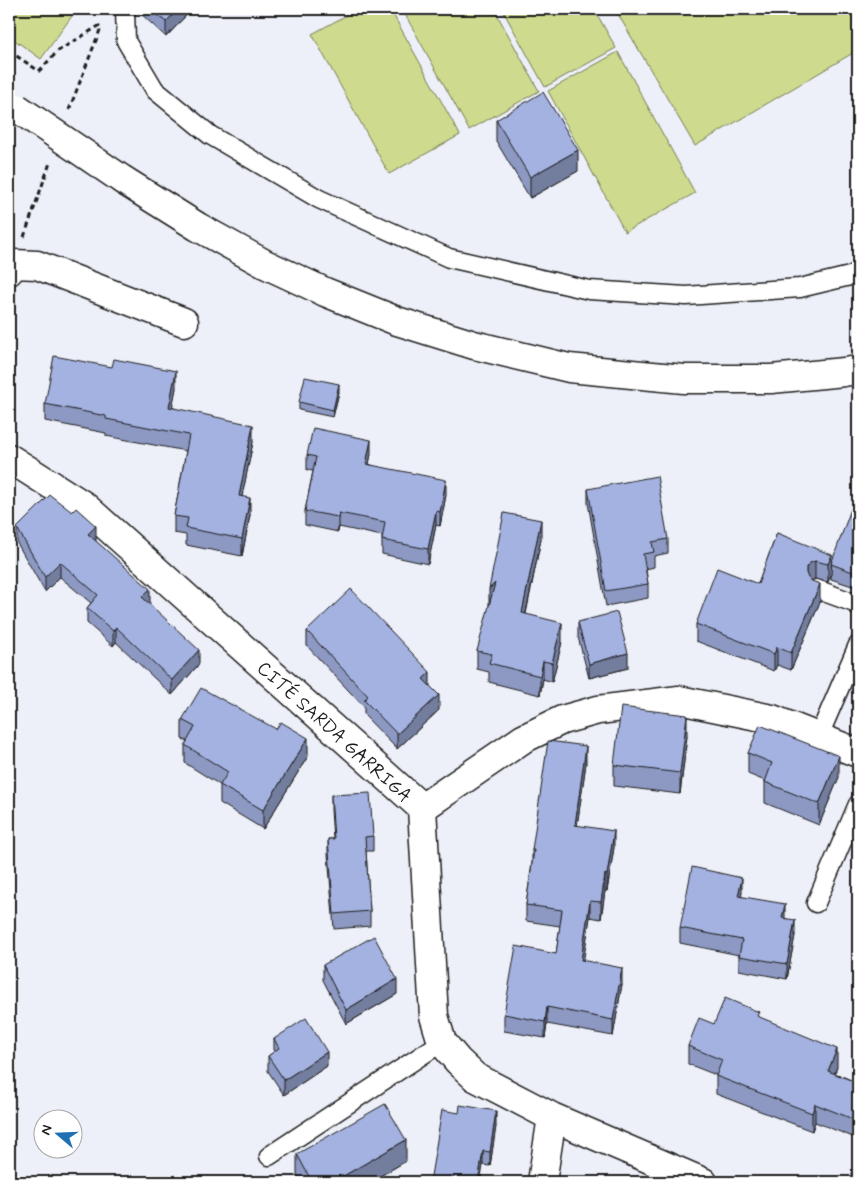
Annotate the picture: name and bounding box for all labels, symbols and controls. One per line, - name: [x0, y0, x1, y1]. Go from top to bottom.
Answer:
- street label: CITÉ SARDA GARRIGA: [251, 655, 417, 808]
- north arrow: [32, 1108, 82, 1158]
- text: N: [37, 1123, 57, 1137]

